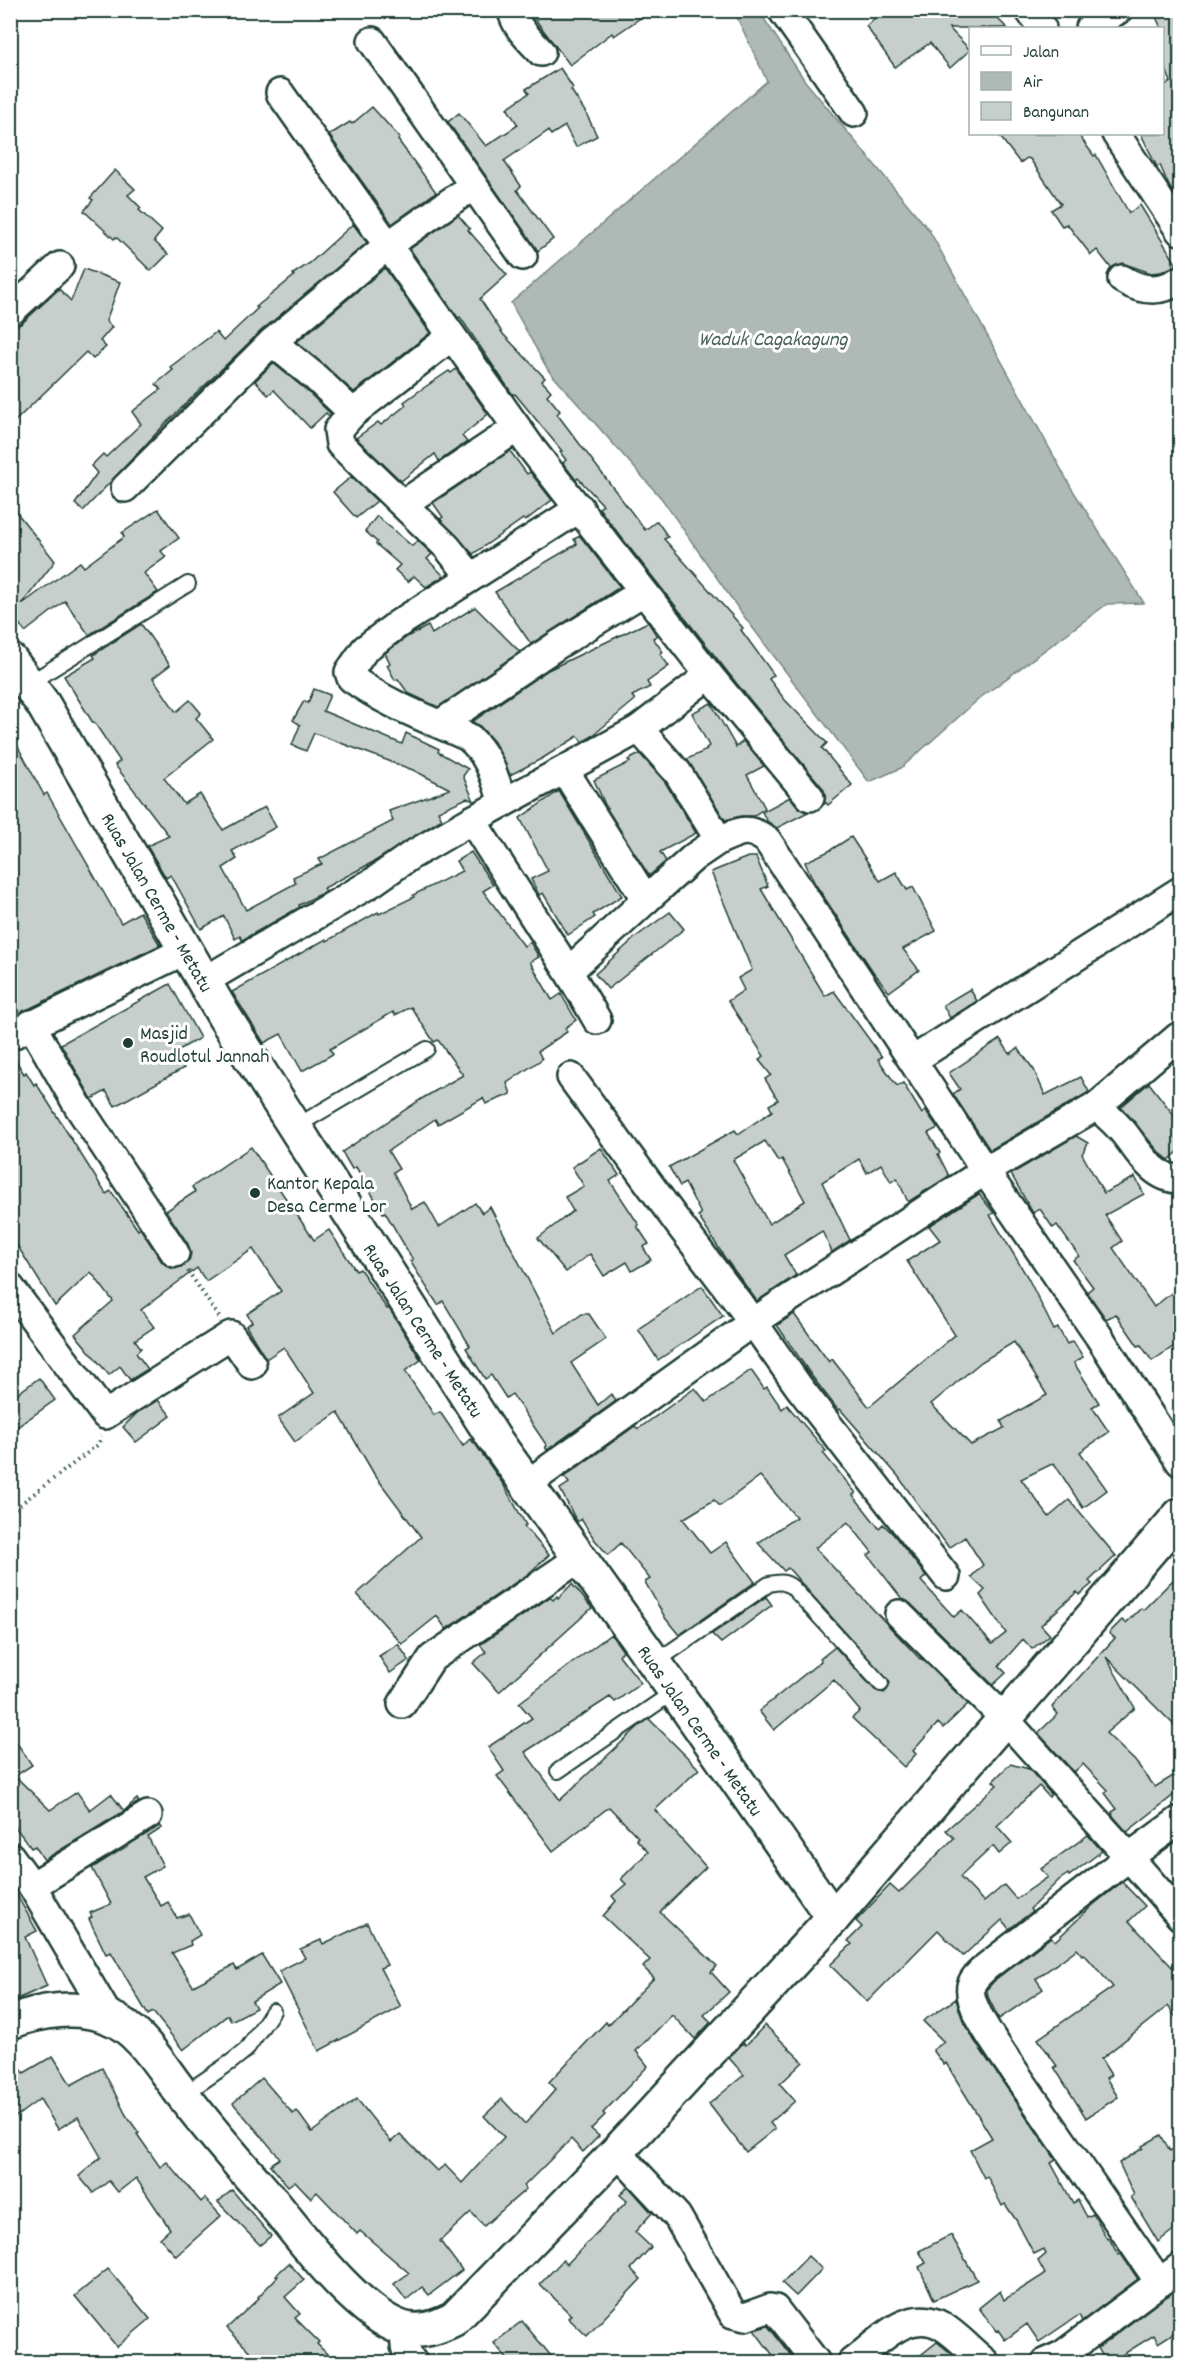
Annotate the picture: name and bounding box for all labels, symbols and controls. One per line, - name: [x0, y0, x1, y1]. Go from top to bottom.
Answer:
- legend: [969, 27, 1164, 135]
- text: Jalan: [1023, 41, 1059, 66]
- text: Air: [1023, 71, 1043, 96]
- text: Bangunan: [1023, 101, 1089, 126]
- water label: Waduk Cagakagung: [698, 326, 848, 356]
- street label: Ruas Jalan Cerme - Metatu: [92, 808, 218, 999]
- place label: Masjid Roudlotul Jannah: [140, 1021, 269, 1072]
- marker: Masjid Roudlotul Jannah: [121, 1036, 135, 1050]
- place label: Kantor Kepala Desa Cerme Lor: [267, 1171, 387, 1222]
- marker: Kantor Kepala Desa Cerme Lor: [248, 1186, 262, 1200]
- street label: Ruas Jalan Cerme - Metatu: [354, 1239, 489, 1425]
- street label: Ruas Jalan Cerme - Metatu: [629, 1640, 768, 1823]

